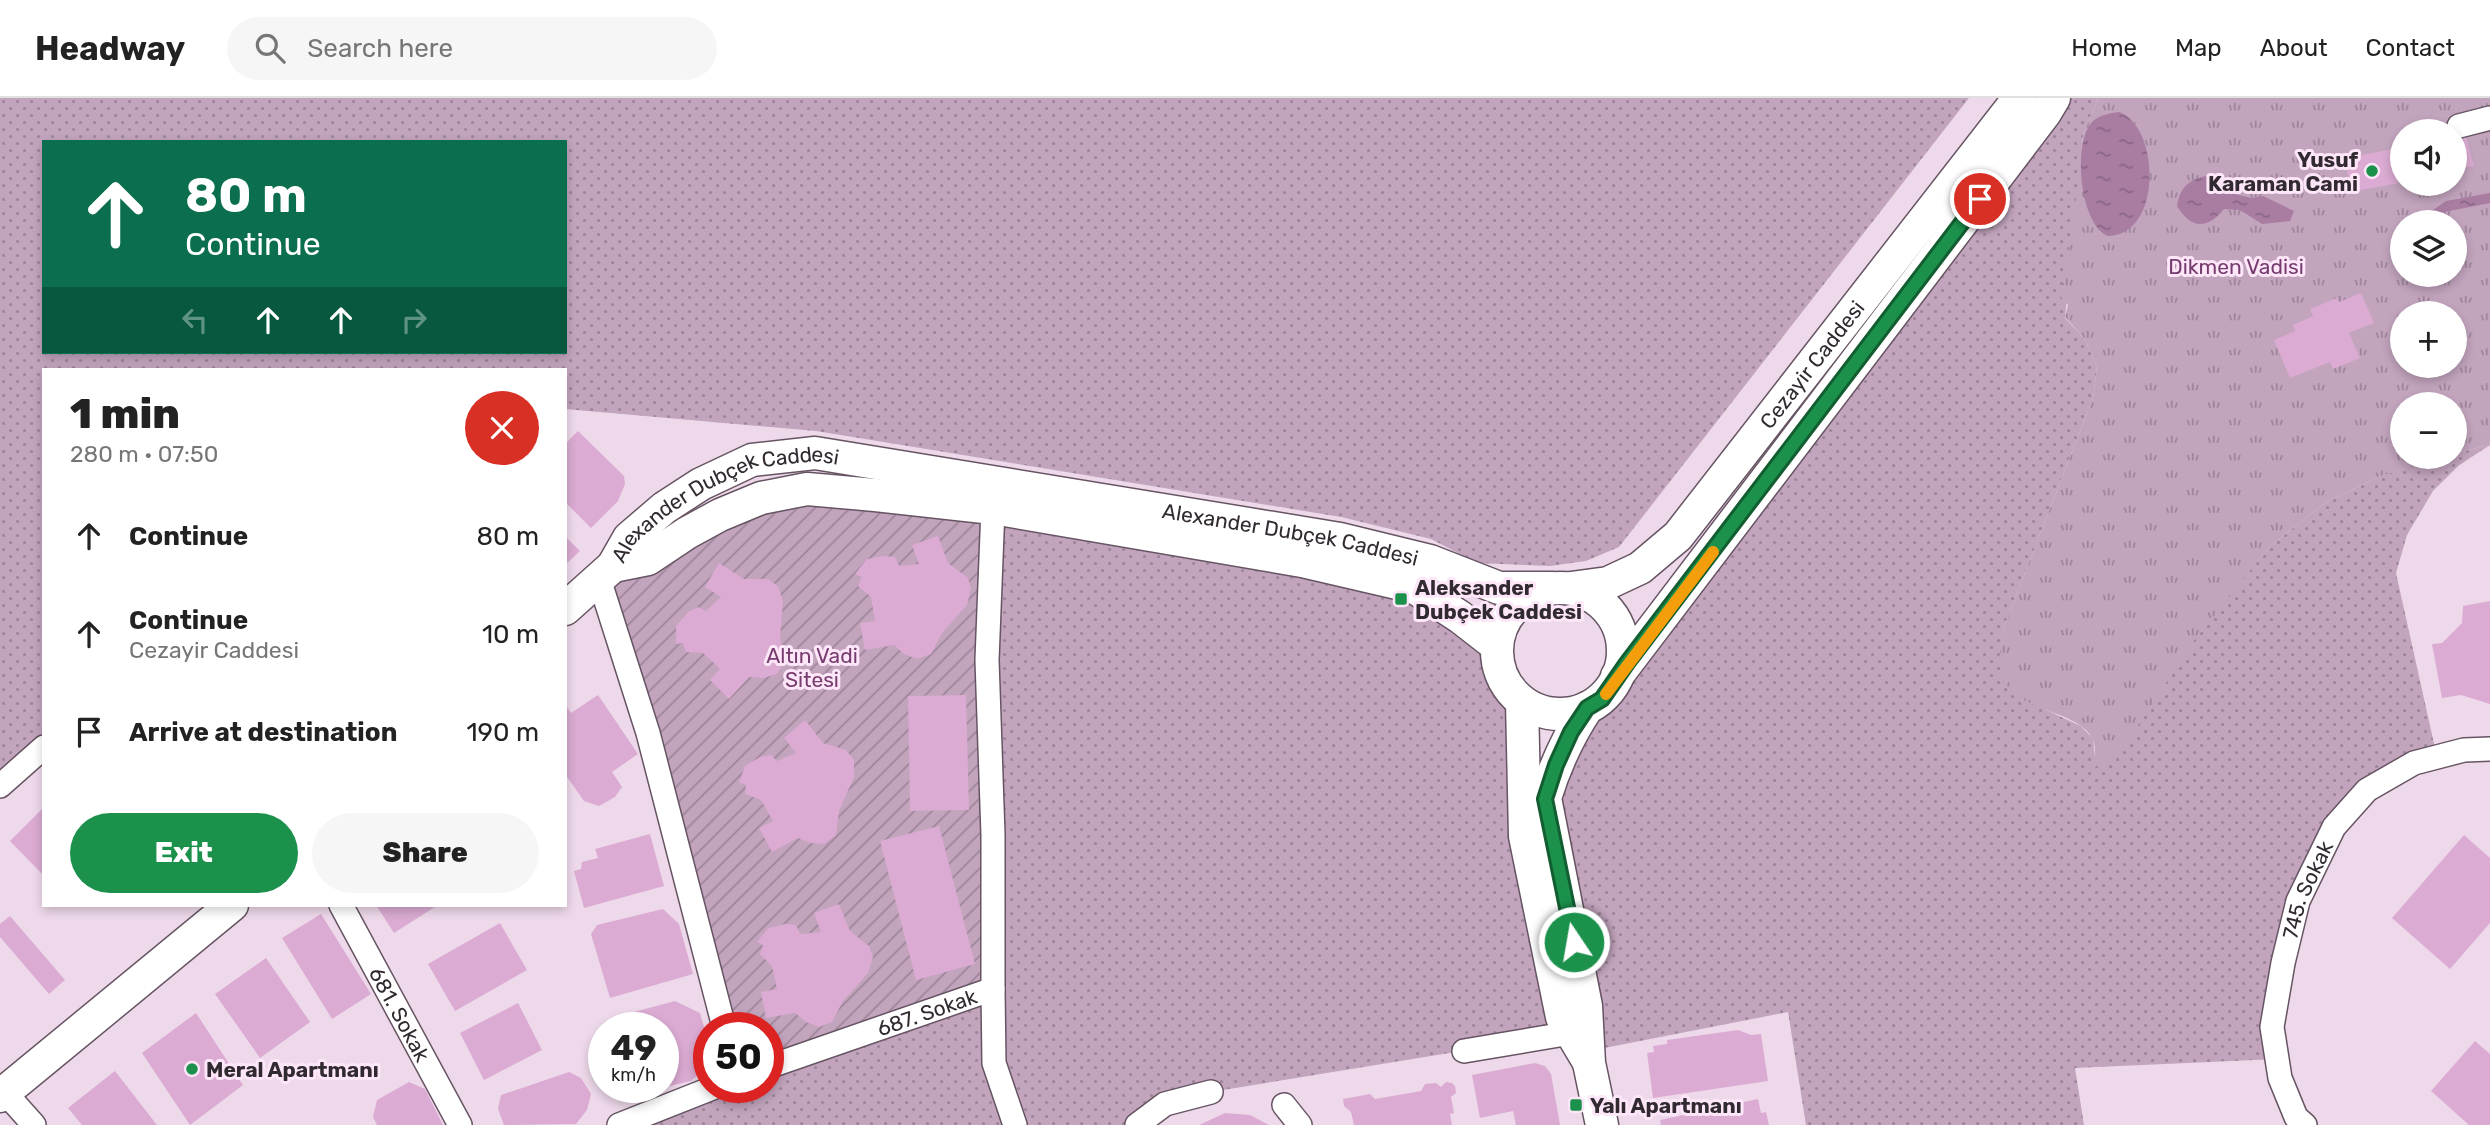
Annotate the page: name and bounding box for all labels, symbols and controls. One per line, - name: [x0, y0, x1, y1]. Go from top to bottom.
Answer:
- search box: [227, 17, 717, 80]
- text: Headway: [35, 29, 185, 68]
- icon: search: [251, 29, 289, 67]
- text: Search here: [307, 33, 453, 64]
- text: Home: [2071, 34, 2137, 62]
- text: Map: [2175, 34, 2222, 62]
- text: About: [2260, 34, 2328, 62]
- text: Contact: [2366, 34, 2455, 62]
- map controls: [2390, 119, 2467, 469]
- button: sound: [2390, 119, 2467, 196]
- place label: Yusuf Karaman Cami: [2208, 147, 2359, 196]
- marker: Yusuf Karaman Cami: [2364, 163, 2380, 179]
- text: 80 m: [185, 166, 307, 224]
- icon: ahead: [70, 168, 161, 259]
- pin: [1950, 169, 2010, 229]
- icon: arrive: [1961, 180, 1999, 218]
- button: layers: [2390, 210, 2467, 287]
- text: Continue: [185, 225, 321, 263]
- park label: Dikmen Vadisi: [2168, 254, 2304, 279]
- street label: Cezayir Caddesi: [1754, 295, 1869, 433]
- icon: left: [176, 301, 214, 339]
- icon: ahead: [249, 301, 287, 339]
- icon: ahead: [322, 301, 360, 339]
- icon: right: [395, 301, 433, 339]
- button: +: [2390, 301, 2467, 378]
- text: 1 min: [70, 389, 180, 439]
- button: close: [465, 391, 539, 465]
- button: −: [2390, 392, 2467, 469]
- text: 280 m · 07:50: [70, 440, 218, 468]
- street label: Alexander Dubçek Caddesi: [605, 440, 841, 567]
- street label: Alexander Dubçek Caddesi: [1161, 498, 1421, 570]
- icon: ahead: [70, 517, 108, 555]
- text: Continue: [129, 521, 248, 552]
- text: 80 m: [476, 521, 539, 552]
- place label: Aleksander Dubçek Caddesi: [1415, 575, 1582, 624]
- marker: Aleksander Dubçek Caddesi: [1393, 591, 1409, 607]
- text: Continue: [129, 605, 248, 636]
- icon: ahead: [70, 615, 108, 653]
- text: 10 m: [482, 619, 539, 650]
- text: Cezayir Caddesi: [129, 636, 299, 664]
- park label: Altın Vadi Sitesi: [766, 643, 858, 692]
- icon: arrive: [70, 713, 108, 751]
- text: Arrive at destination: [129, 717, 397, 748]
- text: 190 m: [466, 717, 539, 748]
- button: Exit: [70, 813, 298, 893]
- button: Share: [312, 813, 539, 893]
- street label: 745. Sokak: [2277, 837, 2338, 941]
- position arrow: [1537, 905, 1611, 979]
- street label: 681. Sokak: [364, 963, 436, 1066]
- street label: 687. Sokak: [873, 983, 980, 1041]
- speed limit sign: 50: [693, 1012, 784, 1103]
- text: 49: [610, 1027, 657, 1069]
- place label: Meral Apartmanı: [206, 1057, 379, 1082]
- marker: Meral Apartmanı: [184, 1061, 200, 1077]
- text: km/h: [611, 1064, 656, 1086]
- place label: Yalı Apartmanı: [1590, 1093, 1742, 1118]
- marker: Yalı Apartmanı: [1568, 1097, 1584, 1113]

